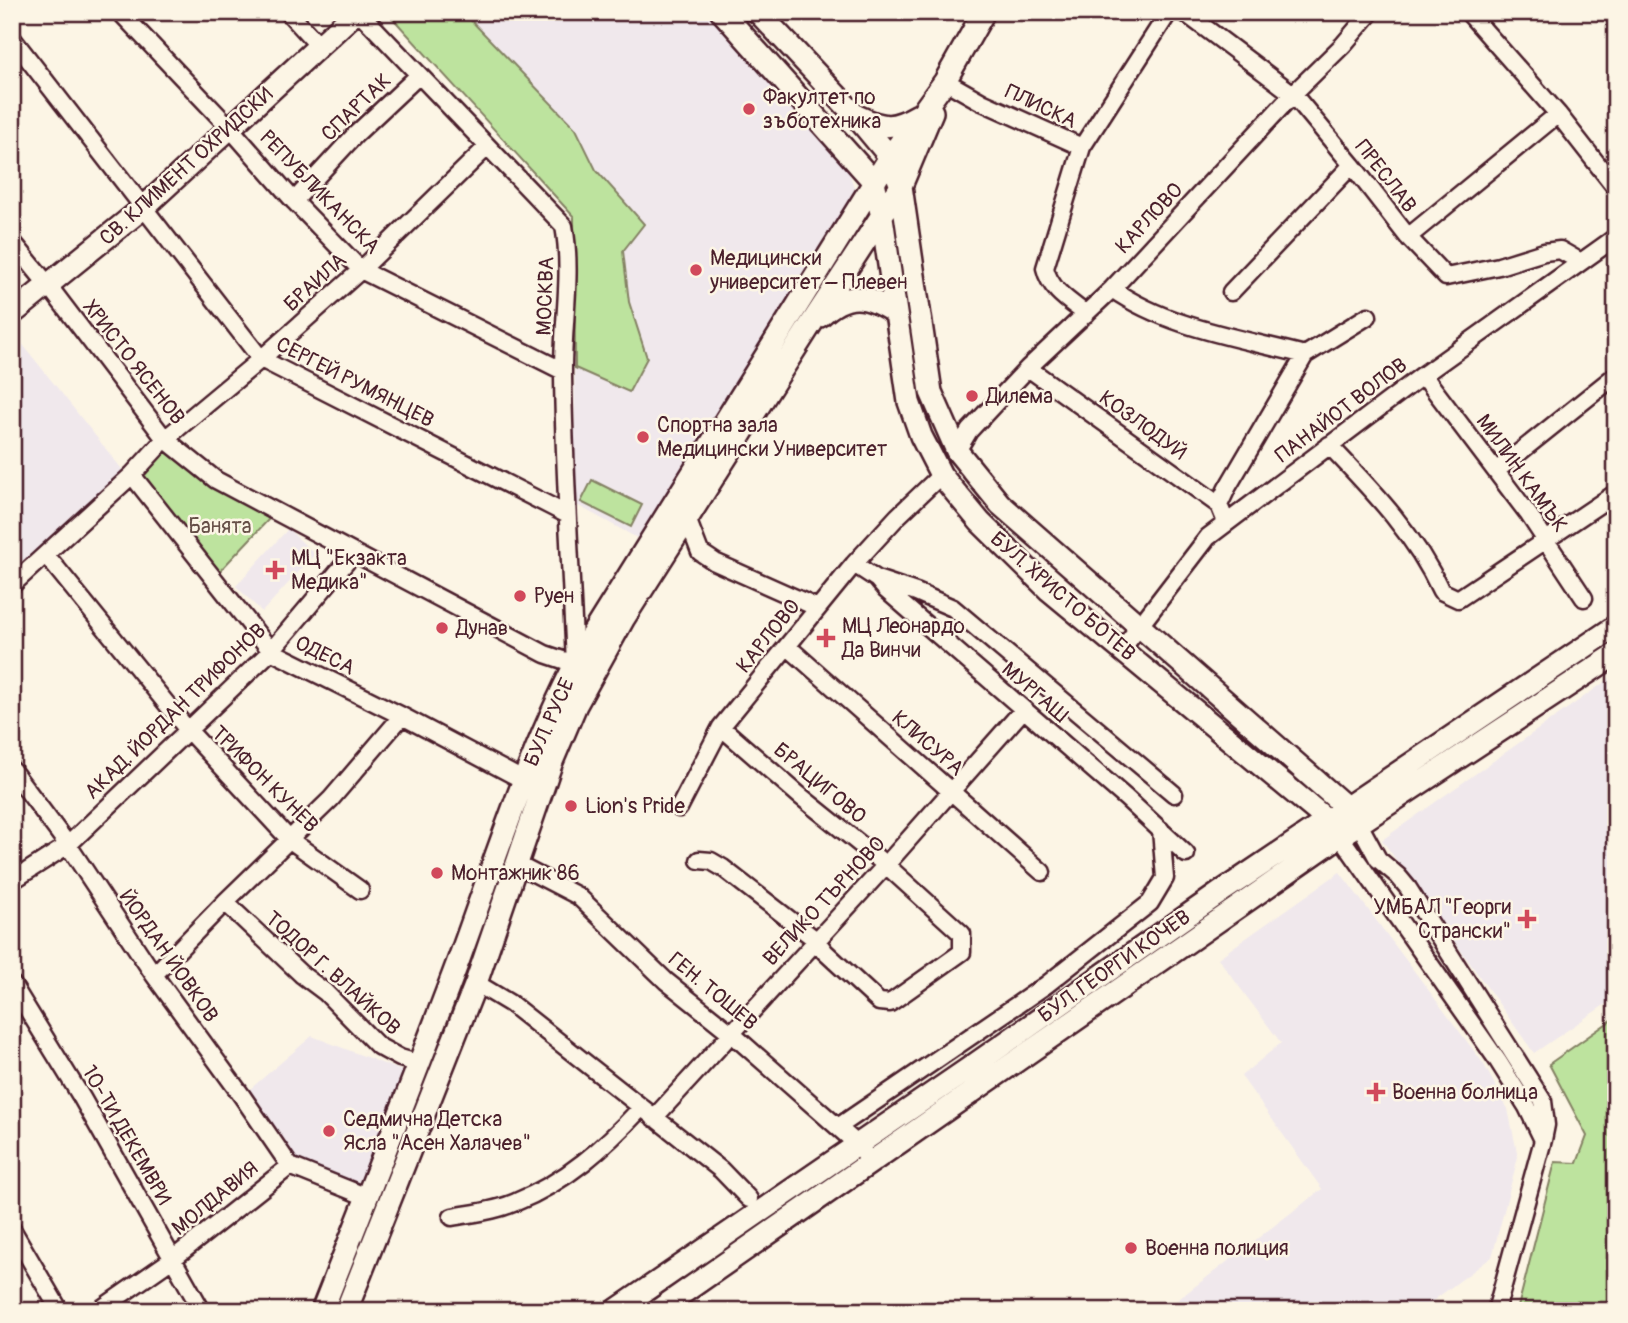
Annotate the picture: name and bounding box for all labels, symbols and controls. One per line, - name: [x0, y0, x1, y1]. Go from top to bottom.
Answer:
- street label: СПАРТАК: [316, 67, 397, 147]
- street label: ПЛИСКА: [1000, 78, 1081, 135]
- street label: СВ. КЛИМЕНТ ОХРИДСКИ: [94, 81, 279, 252]
- place label: Факултет по зъботехника: [763, 84, 881, 135]
- marker: Факултет по зъботехника: [741, 101, 757, 117]
- street label: РЕПУБЛИКАНСКА: [254, 125, 386, 260]
- street label: ПРЕСЛАВ: [1349, 134, 1422, 218]
- street label: КАРЛОВО: [1110, 177, 1189, 259]
- place label: Медицински университет – Плевен: [709, 245, 907, 296]
- street label: БРАИЛА: [278, 247, 352, 318]
- street label: МОСКВА: [531, 256, 560, 336]
- marker: Медицински университет – Плевен: [688, 262, 704, 278]
- street label: ХРИСТО ЯСЕНОВ: [76, 294, 191, 430]
- street label: СЕРГЕЙ РУМЯНЦЕВ: [271, 331, 438, 434]
- street label: ПАНАЙОТ ВОЛОВ: [1270, 352, 1413, 469]
- place label: Дилема: [985, 383, 1053, 410]
- street label: КОЗЛОДУЙ: [1094, 385, 1192, 466]
- marker: Дилема: [964, 388, 980, 404]
- street label: МИЛИН КАМЪК: [1470, 409, 1573, 538]
- place label: Спортна зала Медицински Университет: [657, 412, 888, 463]
- marker: Спортна зала Медицински Университет: [635, 429, 651, 445]
- park label: Банята: [189, 513, 252, 540]
- street label: БУЛ. ХРИСТО БОТЕВ: [984, 526, 1141, 667]
- place label: МЦ "Екзакта Медика": [291, 545, 407, 596]
- marker: МЦ "Екзакта Медика": [265, 560, 285, 580]
- place label: Руен: [534, 583, 574, 610]
- marker: Руен: [512, 588, 528, 604]
- street label: КАРЛОВО: [730, 594, 806, 679]
- place label: МЦ Леонардо Да Винчи: [841, 613, 965, 664]
- place label: Дунав: [455, 615, 508, 642]
- street label: АКАД. ЙОРДАН ТРИФОНОВ: [79, 618, 272, 805]
- marker: Дунав: [434, 620, 450, 636]
- marker: МЦ Леонардо Да Винчи: [816, 628, 836, 648]
- street label: ОДЕСА: [290, 629, 359, 681]
- street label: МУРГАШ: [996, 656, 1073, 728]
- street label: БУЛ. РУСЕ: [518, 674, 581, 771]
- street label: КЛИСУРА: [886, 705, 969, 782]
- street label: ТРИФОН КУНЕВ: [205, 720, 324, 839]
- street label: БРАЦИГОВО: [768, 737, 872, 830]
- place label: Lion's Pride: [585, 793, 686, 820]
- marker: Lion's Pride: [563, 798, 579, 814]
- street label: ВЕЛИКО ТЪРНОВО: [757, 831, 891, 972]
- place label: Монтажник 86: [451, 860, 580, 887]
- marker: Монтажник 86: [429, 865, 445, 881]
- street label: ЙОРДАН ЙОВКОВ: [113, 885, 224, 1028]
- place label: УМБАЛ "Георги Странски": [1373, 894, 1511, 945]
- street label: БУЛ. ГЕОРГИ КОЧЕВ: [1033, 904, 1196, 1029]
- street label: ТОДОР Г. ВЛАЙКОВ: [259, 905, 406, 1041]
- marker: УМБАЛ "Георги Странски": [1517, 909, 1537, 929]
- street label: ГЕН. ТОШЕВ: [662, 946, 763, 1037]
- street label: 10-ТИ ДЕКЕМВРИ: [76, 1061, 177, 1210]
- place label: Военна болница: [1392, 1079, 1538, 1106]
- marker: Военна болница: [1366, 1082, 1386, 1102]
- place label: Седмична Детска Ясла "Асен Халачев": [343, 1106, 531, 1157]
- marker: Седмична Детска Ясла "Асен Халачев": [321, 1123, 337, 1139]
- street label: МОЛДАВИЯ: [166, 1155, 264, 1242]
- place label: Военна полиция: [1145, 1235, 1289, 1262]
- marker: Военна полиция: [1123, 1240, 1139, 1256]

